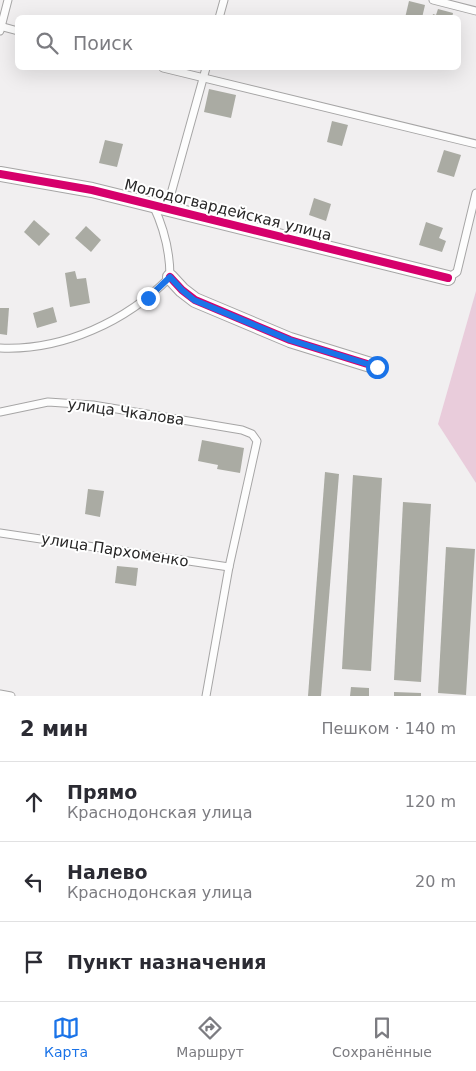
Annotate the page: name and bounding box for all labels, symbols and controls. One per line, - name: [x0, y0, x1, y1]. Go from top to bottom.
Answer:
- search box: [15, 15, 461, 70]
- icon: search: [33, 29, 61, 57]
- text: Поиск: [73, 32, 133, 54]
- street label: Молодогвардейская улица: [122, 175, 334, 245]
- route end: [137, 287, 160, 310]
- route start: [366, 356, 389, 379]
- street label: улица Чкалова: [66, 395, 186, 429]
- street label: улица Пархоменко: [40, 529, 190, 571]
- text: 2 мин: [20, 717, 88, 741]
- text: Пешком · 140 m: [321, 719, 456, 738]
- text: Прямо: [67, 781, 137, 803]
- icon: ahead: [20, 788, 48, 816]
- text: 120 m: [405, 792, 456, 811]
- text: Краснодонская улица: [67, 803, 252, 822]
- text: Налево: [67, 861, 148, 883]
- icon: left: [20, 868, 48, 896]
- text: 20 m: [415, 872, 456, 891]
- text: Краснодонская улица: [67, 883, 252, 902]
- icon: arrive: [20, 948, 48, 976]
- text: Пункт назначения: [67, 951, 266, 973]
- tab: Карта: [44, 1014, 88, 1060]
- tab: Маршрут: [176, 1014, 244, 1060]
- tab: Сохранённые: [332, 1014, 432, 1060]

